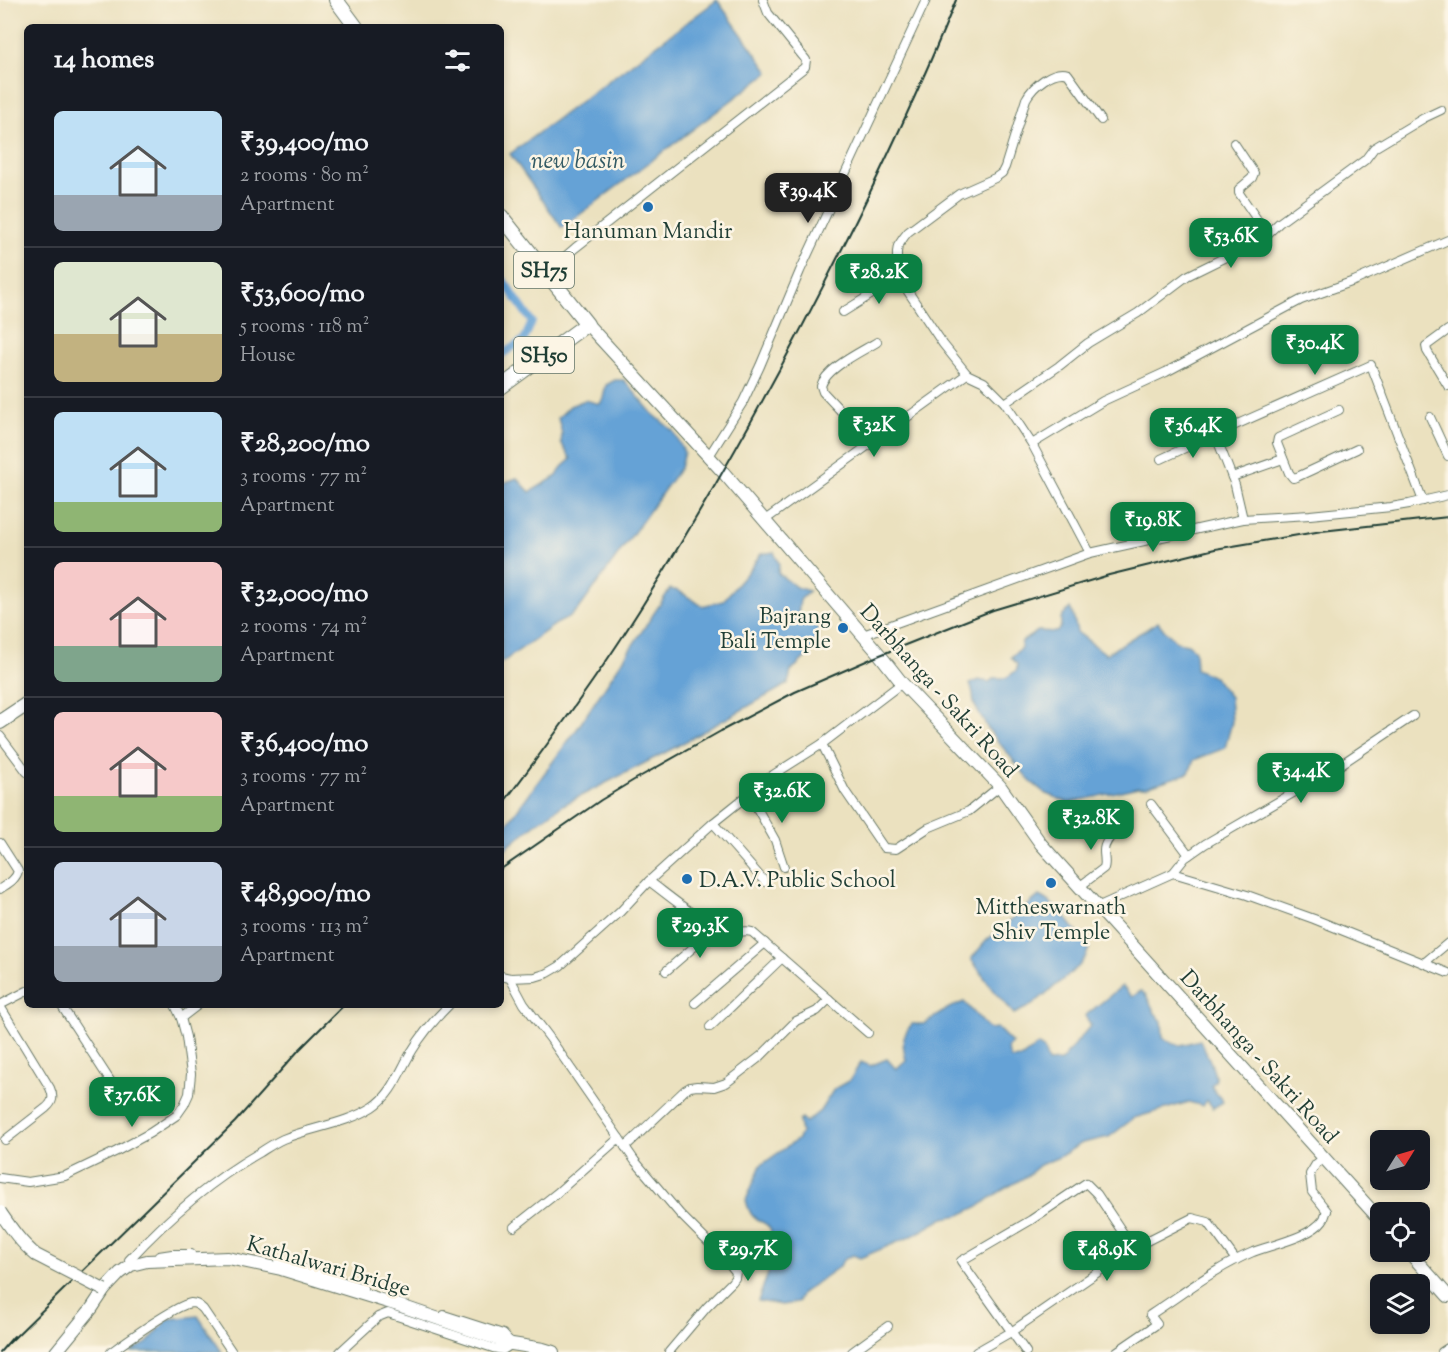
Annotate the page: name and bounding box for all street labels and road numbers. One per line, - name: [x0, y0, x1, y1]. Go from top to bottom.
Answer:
- road number: SH75: [514, 252, 574, 288]
- road number: SH50: [514, 337, 574, 373]
- street label: Darbhanga - Sakri Road: [851, 598, 1025, 786]
- street label: Darbhanga - Sakri Road: [1171, 964, 1345, 1152]
- street label: Kathalwari Bridge: [242, 1229, 414, 1307]

